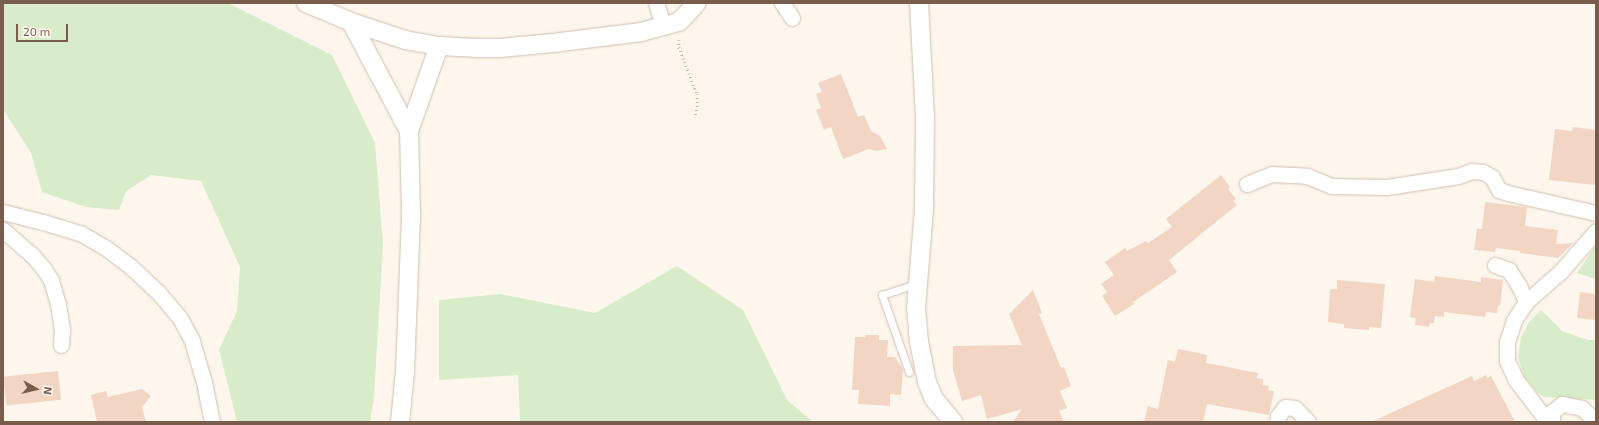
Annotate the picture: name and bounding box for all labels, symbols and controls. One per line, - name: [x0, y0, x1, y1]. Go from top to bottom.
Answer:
- scale bar: [18, 16, 70, 42]
- text: 20 m: [23, 24, 50, 38]
- north arrow: [16, 369, 56, 409]
- text: N: [41, 386, 55, 396]

